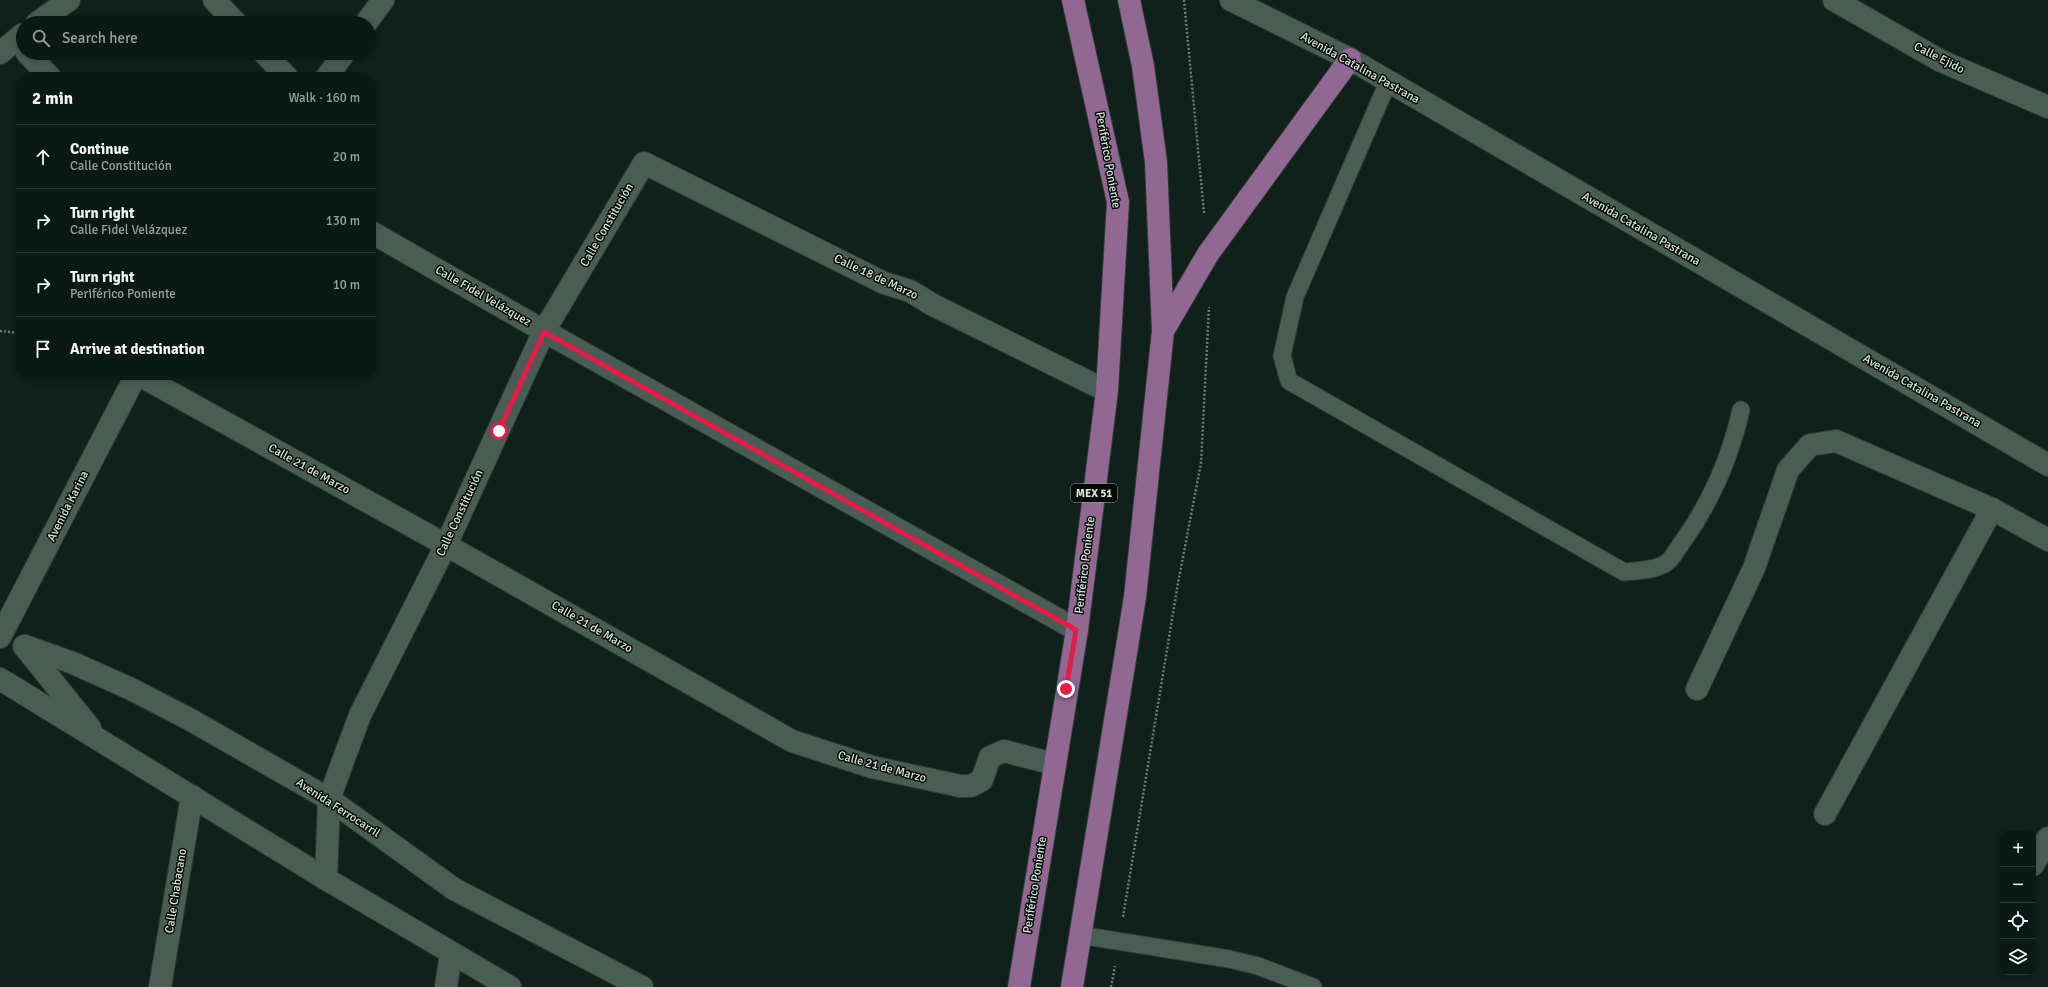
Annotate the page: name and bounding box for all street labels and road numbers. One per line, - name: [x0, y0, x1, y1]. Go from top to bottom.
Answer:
- street label: Avenida Catalina Pastrana: [1298, 29, 1422, 107]
- street label: Calle Ejido: [1911, 39, 1967, 77]
- street label: Periférico Poniente: [1092, 111, 1124, 209]
- street label: Calle Constitución: [577, 181, 637, 269]
- street label: Avenida Catalina Pastrana: [1579, 189, 1703, 269]
- street label: Calle 18 de Marzo: [832, 251, 920, 303]
- street label: Calle Fidel Velázquez: [432, 262, 534, 330]
- street label: Avenida Catalina Pastrana: [1860, 351, 1984, 431]
- street label: Calle 21 de Marzo: [266, 440, 352, 498]
- street label: Calle Constitución: [433, 467, 487, 559]
- street label: Avenida Karina: [44, 468, 92, 544]
- road number: MEX 51: [1071, 484, 1117, 502]
- street label: Periférico Poniente: [1072, 516, 1098, 614]
- street label: Calle 21 de Marzo: [549, 598, 635, 656]
- street label: Calle 21 de Marzo: [836, 748, 928, 786]
- street label: Avenida Ferrocarril: [293, 775, 383, 841]
- street label: Periférico Poniente: [1020, 836, 1050, 934]
- street label: Calle Chabacano: [162, 848, 190, 934]

